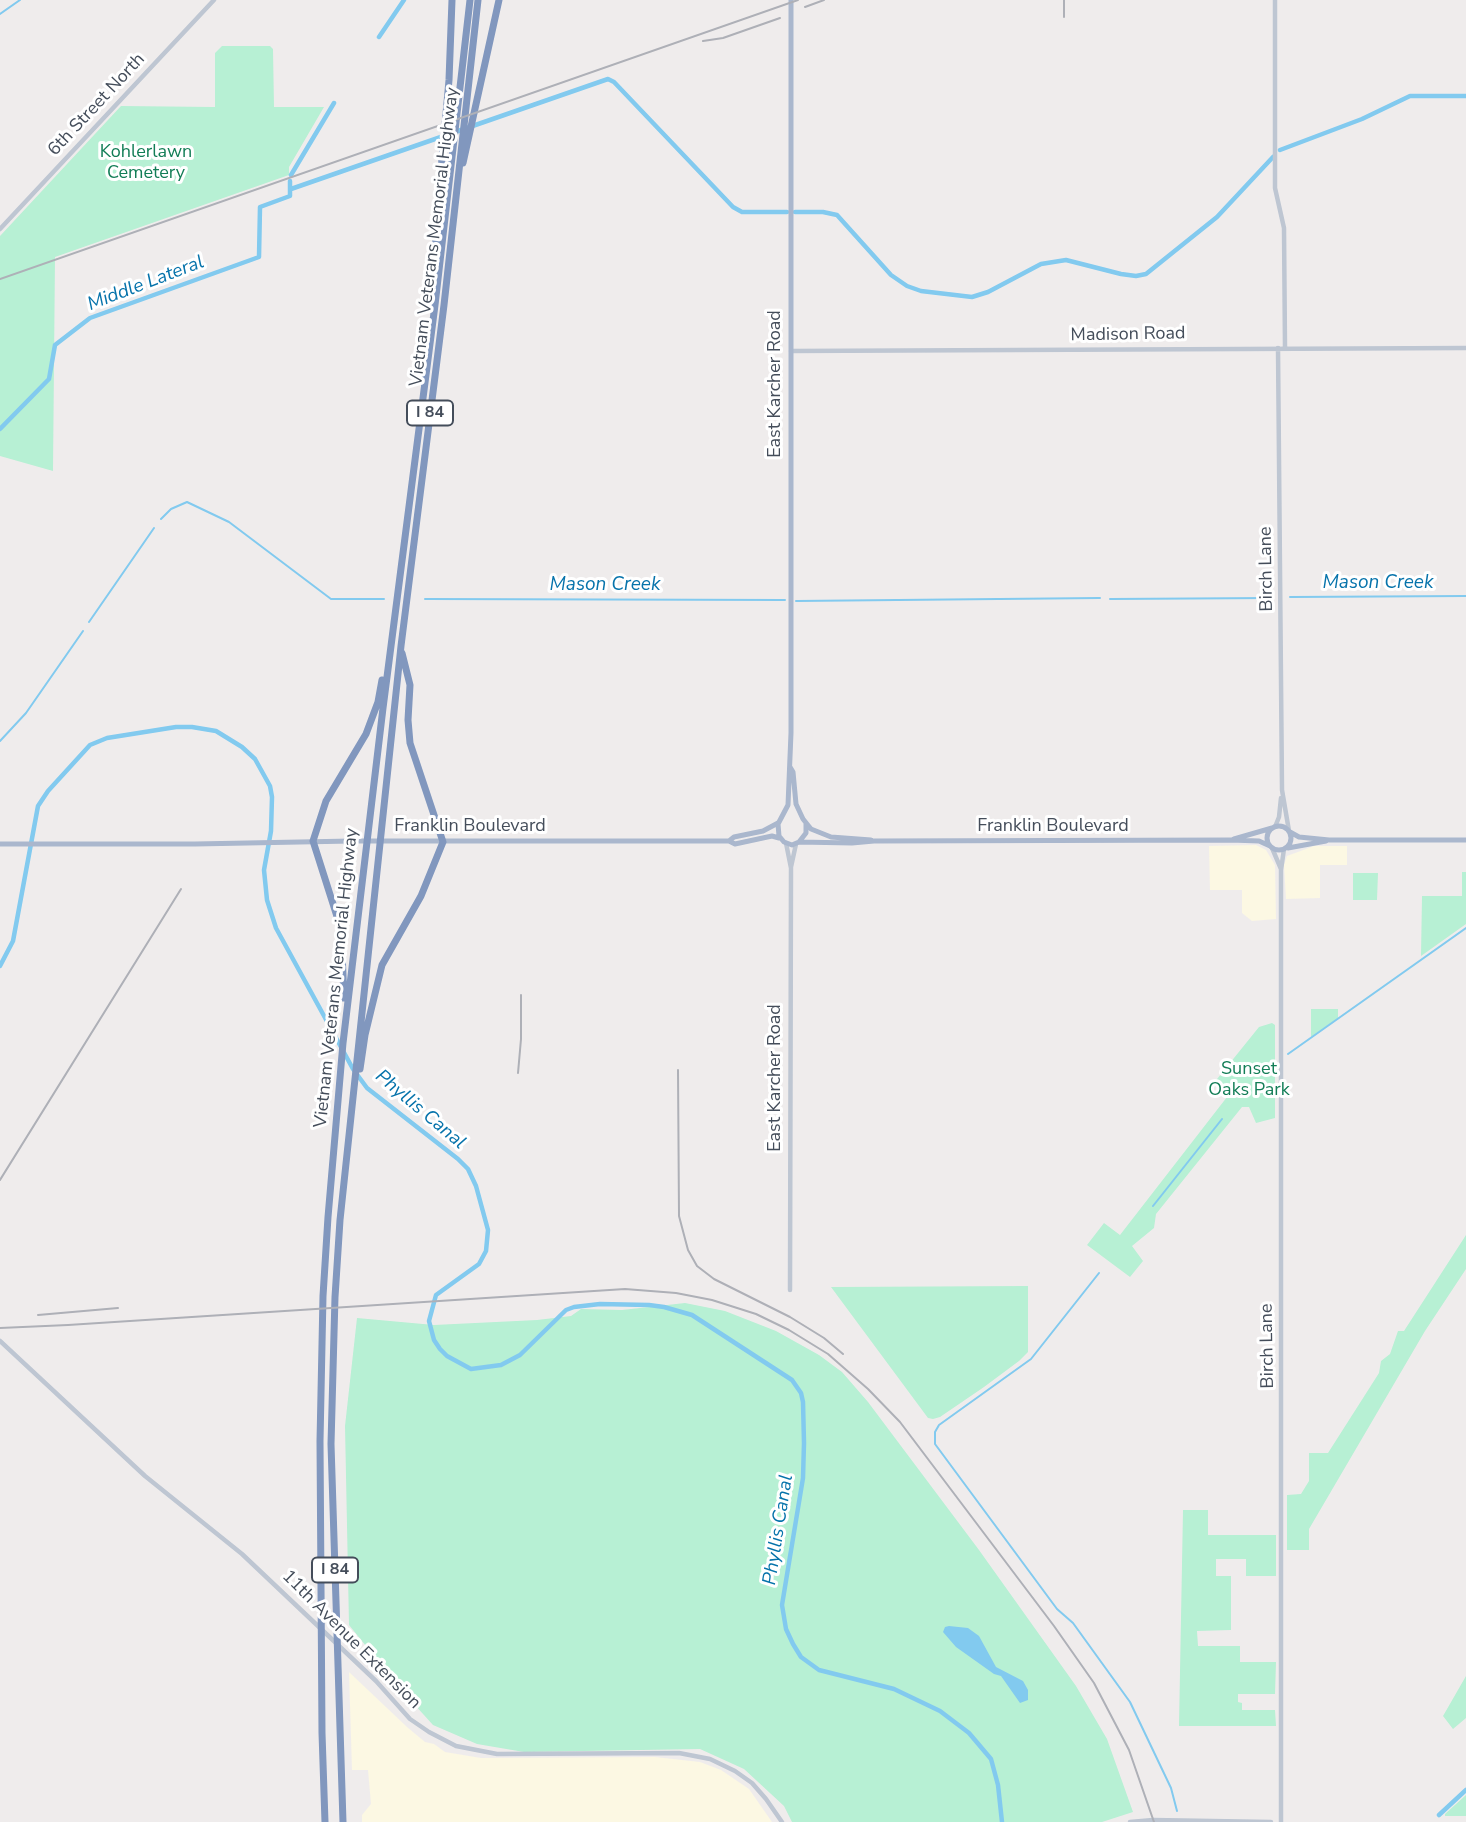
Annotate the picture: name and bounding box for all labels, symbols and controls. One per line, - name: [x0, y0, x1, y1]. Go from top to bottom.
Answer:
- street label: 6th Street North: [44, 49, 150, 161]
- street label: Vietnam Veterans Memorial Highway: [406, 86, 464, 388]
- park label: Kohlerlawn Cemetery: [100, 142, 192, 184]
- water label: Middle Lateral: [85, 251, 207, 317]
- street label: East Karcher Road: [765, 310, 787, 458]
- street label: Madison Road: [1070, 323, 1186, 347]
- road number: I 84: [407, 400, 453, 426]
- street label: Birch Lane: [1255, 526, 1279, 612]
- water label: Mason Creek: [1323, 572, 1433, 594]
- water label: Mason Creek: [550, 574, 660, 596]
- street label: Franklin Boulevard: [394, 816, 546, 838]
- street label: Franklin Boulevard: [977, 816, 1129, 838]
- street label: Vietnam Veterans Memorial Highway: [311, 827, 363, 1129]
- street label: East Karcher Road: [765, 1004, 787, 1152]
- park label: Sunset Oaks Park: [1208, 1059, 1290, 1102]
- water label: Phyllis Canal: [370, 1066, 470, 1154]
- street label: Birch Lane: [1256, 1303, 1280, 1389]
- water label: Phyllis Canal: [759, 1473, 799, 1587]
- road number: I 84: [312, 1558, 358, 1582]
- street label: 11th Avenue Extension: [277, 1566, 425, 1714]

